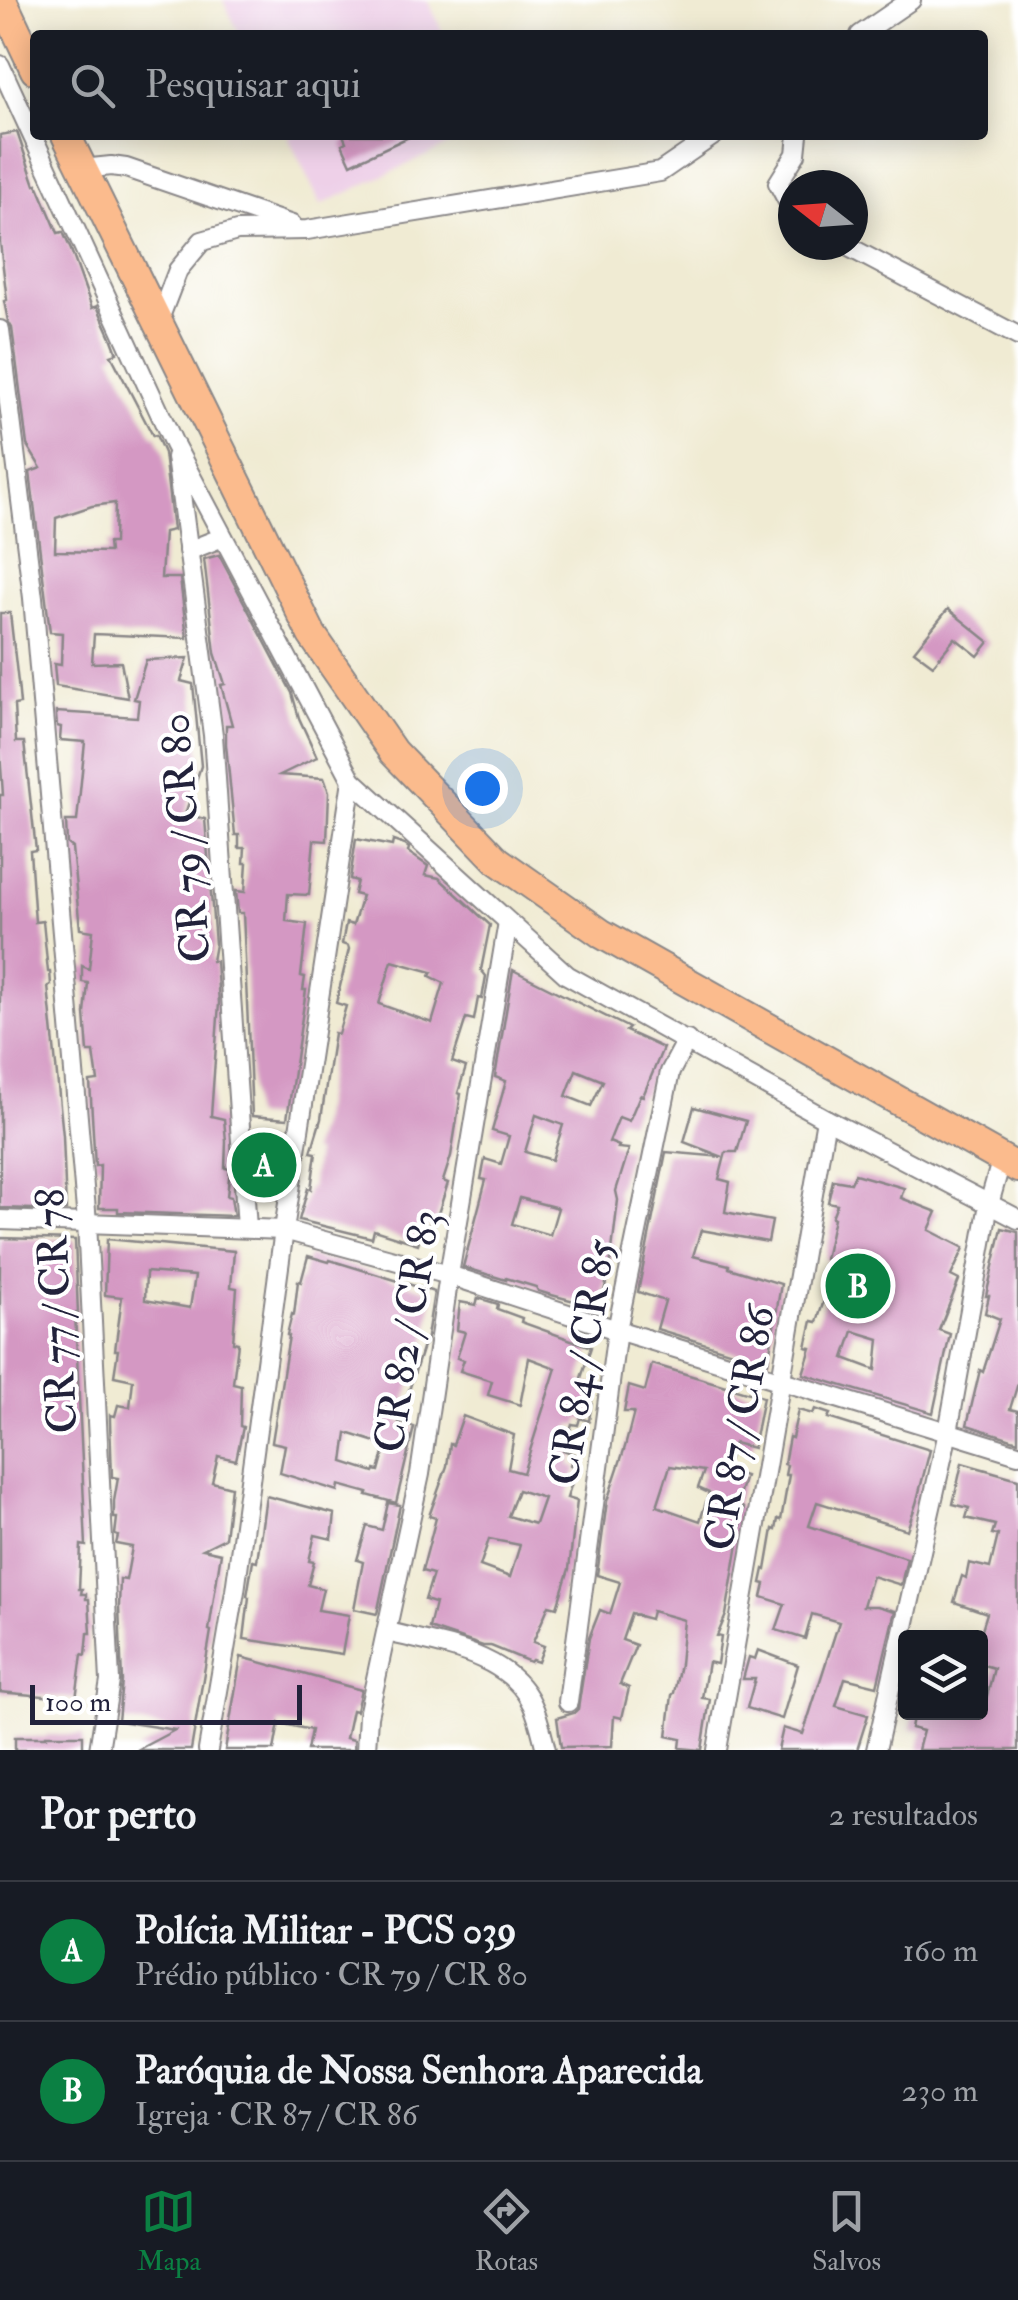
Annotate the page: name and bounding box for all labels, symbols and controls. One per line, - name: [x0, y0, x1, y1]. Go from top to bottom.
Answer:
- search box: [30, 30, 988, 140]
- icon: search: [65, 58, 120, 113]
- text: Pesquisar aqui: [145, 61, 361, 109]
- north arrow: [778, 170, 868, 260]
- street label: CR 79 / CR 80: [149, 711, 223, 965]
- your location: [457, 763, 508, 814]
- pin: A: [232, 1128, 296, 1202]
- street label: CR 77 / CR 78: [25, 1187, 89, 1435]
- street label: CR 82 / CR 83: [363, 1206, 453, 1456]
- street label: CR 84 / CR 85: [538, 1235, 628, 1489]
- pin: B: [826, 1248, 890, 1324]
- street label: CR 87 / CR 86: [693, 1300, 787, 1555]
- map controls: [898, 1630, 988, 1720]
- button: layers: [898, 1630, 988, 1720]
- scale bar: [30, 1680, 302, 1724]
- text: 100 m: [45, 1685, 111, 1720]
- text: Por perto: [40, 1789, 196, 1841]
- text: 2 resultados: [829, 1795, 978, 1835]
- text: Polícia Militar - PCS 039: [135, 1907, 516, 1955]
- text: A: [62, 1931, 83, 1971]
- text: 160 m: [903, 1931, 978, 1971]
- text: Prédio público · CR 79 / CR 80: [135, 1955, 528, 1995]
- text: Paróquia de Nossa Senhora Aparecida: [135, 2047, 702, 2095]
- text: B: [62, 2071, 83, 2111]
- text: 230 m: [902, 2071, 978, 2111]
- text: Igreja · CR 87 / CR 86: [135, 2095, 418, 2135]
- tab: Mapa: [137, 2184, 201, 2279]
- tab: Rotas: [475, 2184, 538, 2279]
- tab: Salvos: [812, 2184, 881, 2279]

